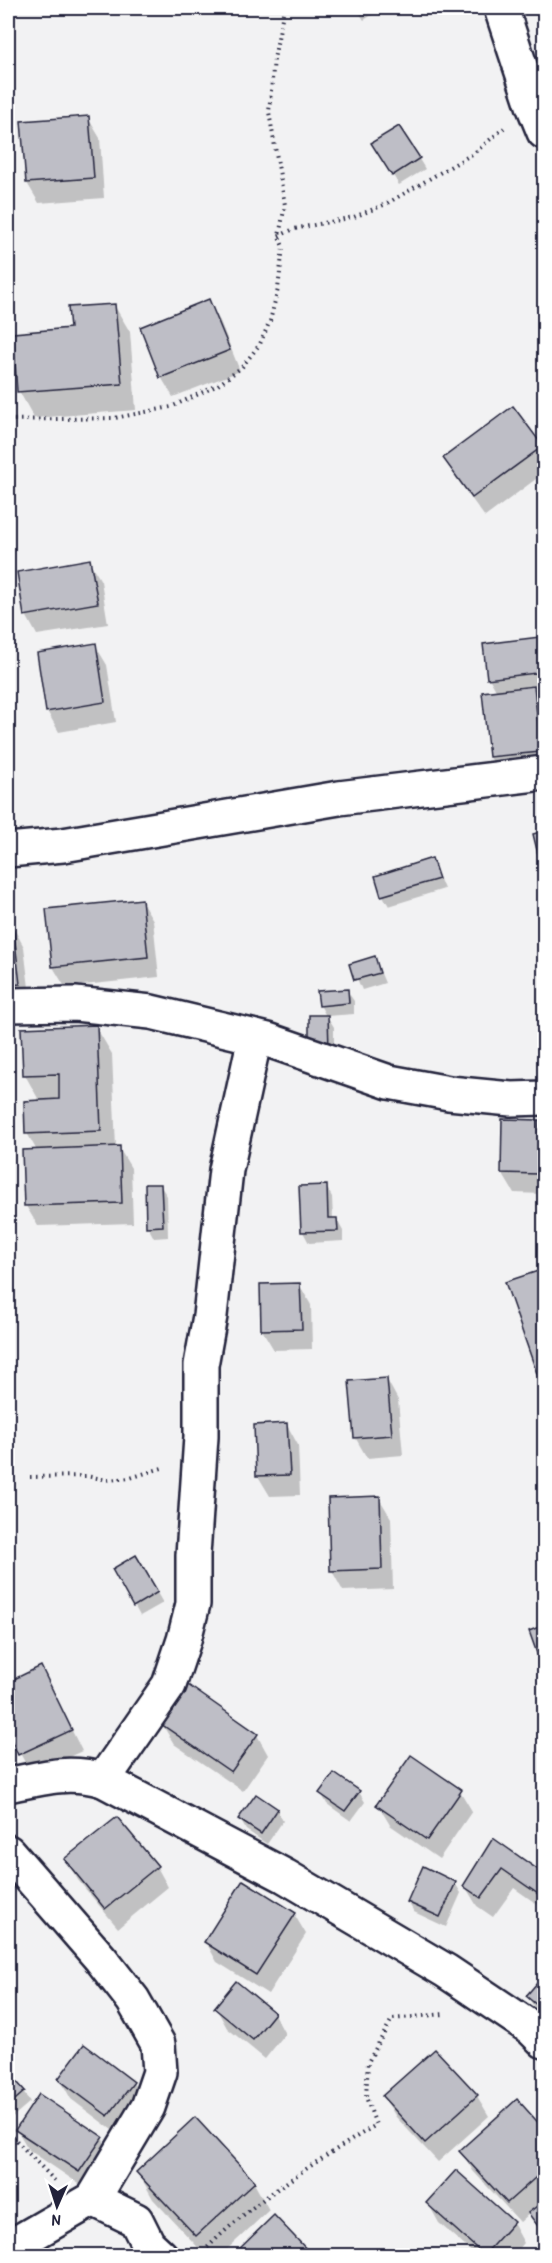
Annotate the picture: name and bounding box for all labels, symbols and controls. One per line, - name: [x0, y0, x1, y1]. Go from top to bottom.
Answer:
- north arrow: [27, 2176, 87, 2236]
- text: N: [51, 2210, 61, 2232]

